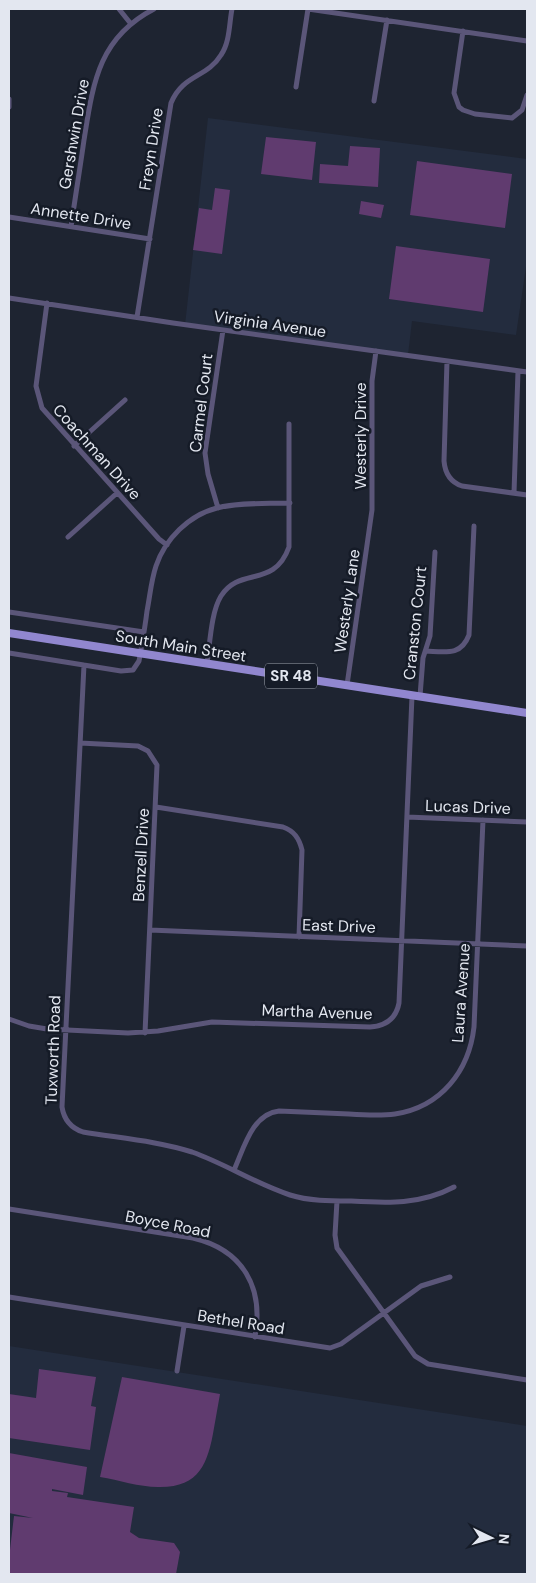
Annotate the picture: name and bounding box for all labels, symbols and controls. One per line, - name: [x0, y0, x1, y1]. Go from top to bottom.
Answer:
- street label: Gershwin Drive: [54, 77, 94, 191]
- street label: Freyn Drive: [134, 106, 168, 192]
- street label: Annette Drive: [29, 198, 133, 234]
- street label: Virginia Avenue: [212, 306, 328, 342]
- street label: Carmel Court: [185, 352, 217, 454]
- street label: Westerly Drive: [350, 382, 371, 490]
- street label: Coachman Drive: [48, 400, 146, 504]
- street label: Westerly Lane: [329, 548, 365, 654]
- street label: Cranston Court: [399, 565, 431, 681]
- street label: South Main Street: [114, 625, 248, 667]
- road number: SR 48: [265, 664, 317, 688]
- street label: Lucas Drive: [425, 795, 511, 819]
- street label: Benzell Drive: [128, 808, 154, 902]
- street label: East Drive: [302, 914, 376, 938]
- street label: Laura Avenue: [447, 943, 475, 1043]
- street label: Tuxworth Road: [41, 995, 65, 1105]
- street label: Martha Avenue: [261, 1000, 373, 1024]
- street label: Boyce Road: [124, 1205, 212, 1243]
- street label: Bethel Road: [196, 1305, 286, 1339]
- north arrow: [466, 1513, 516, 1563]
- text: N: [495, 1533, 513, 1545]

